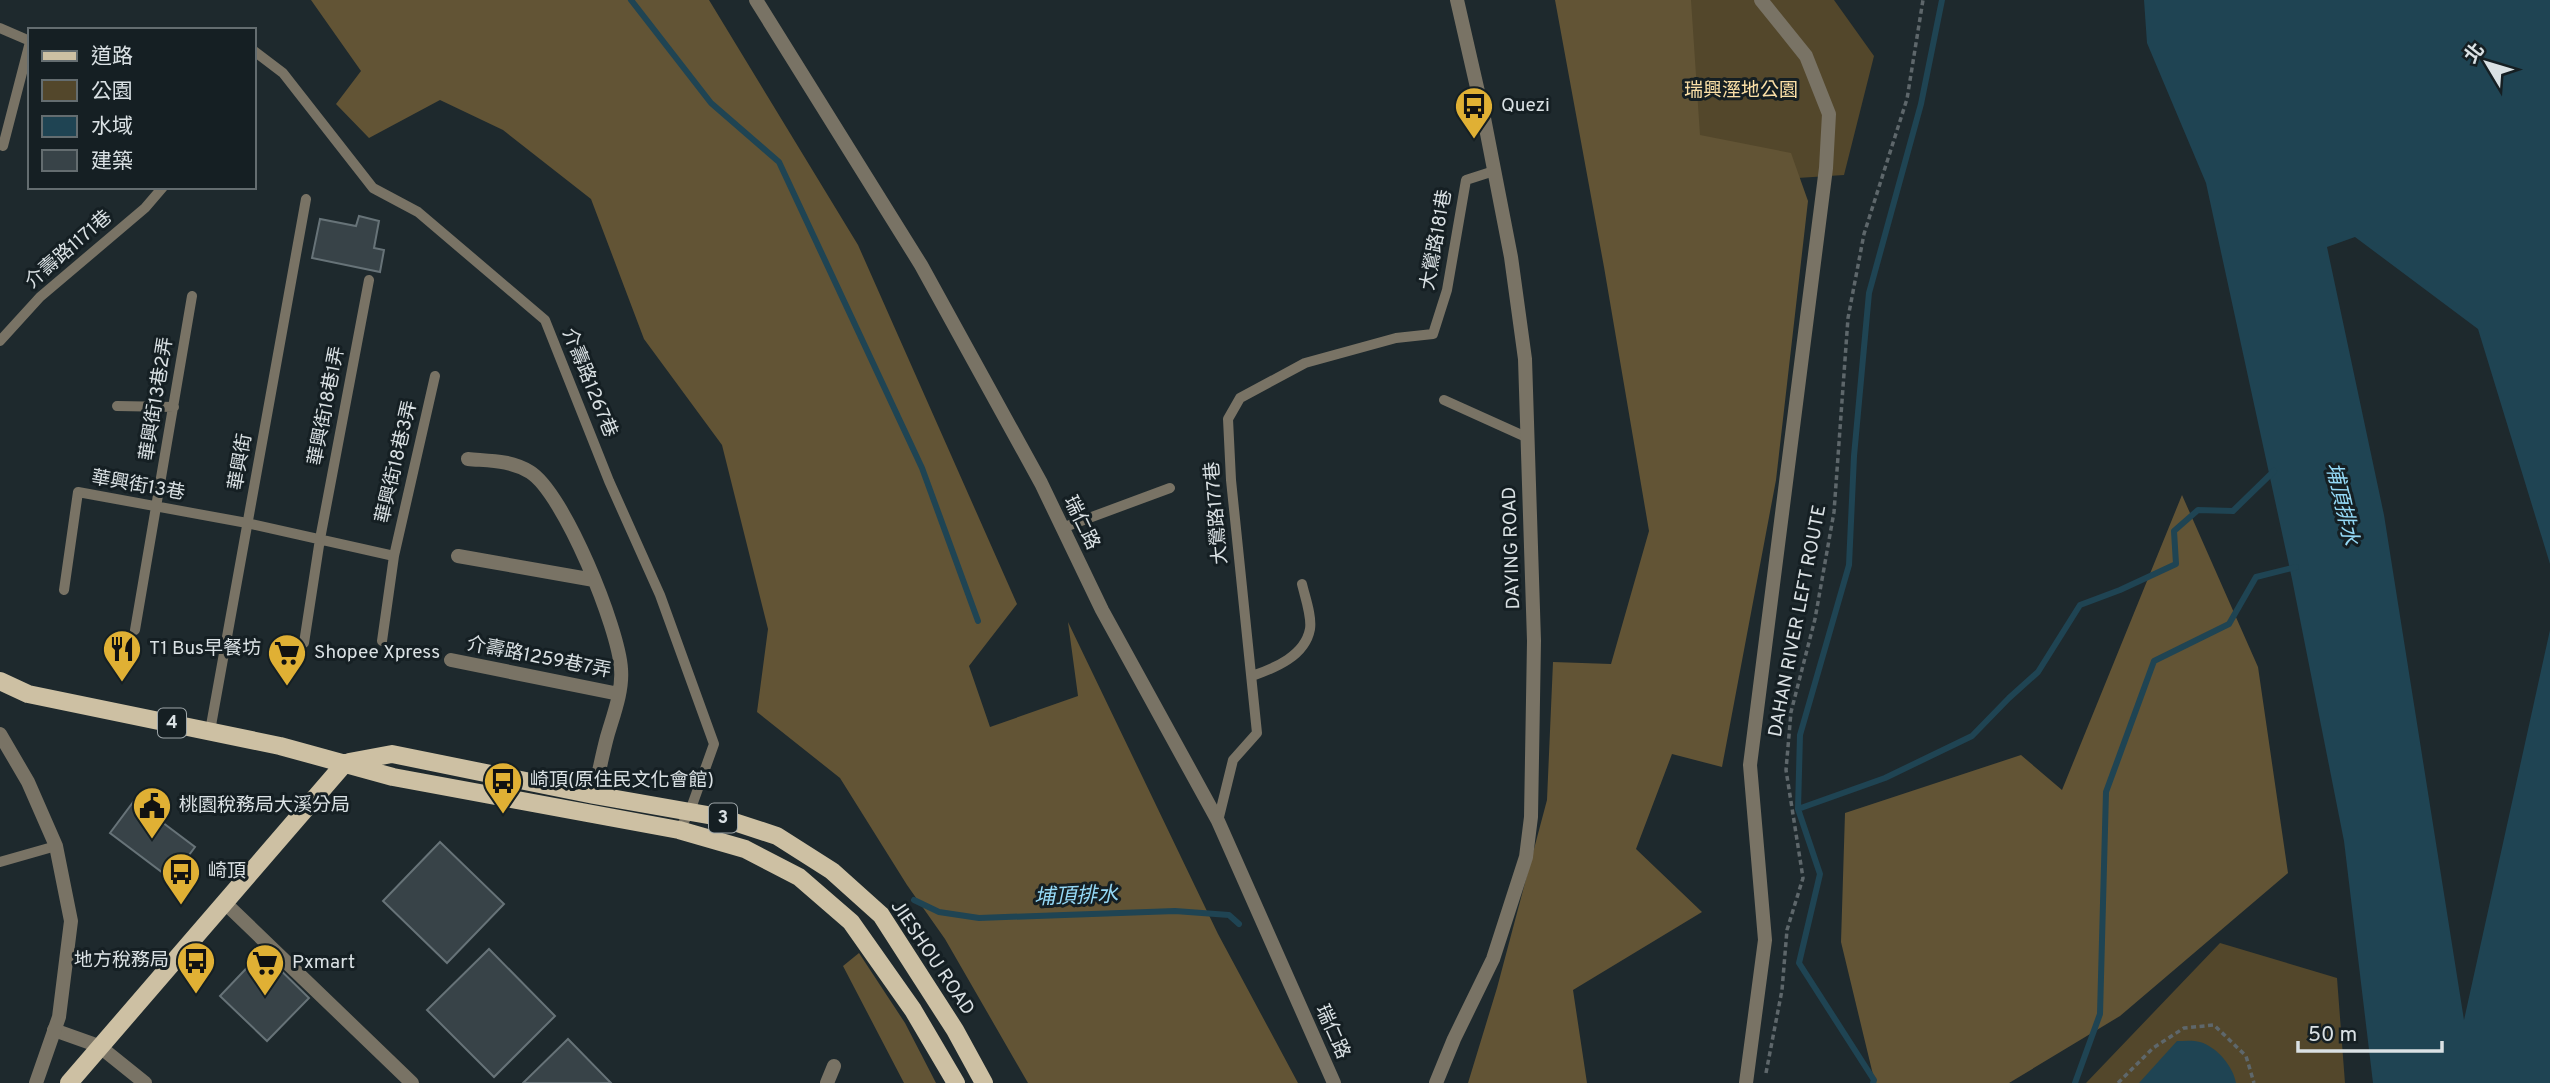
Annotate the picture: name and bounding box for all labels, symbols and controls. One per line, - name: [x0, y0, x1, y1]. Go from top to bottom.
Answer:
- legend: [28, 28, 256, 189]
- north arrow: [2452, 28, 2522, 98]
- text: 北: [2460, 39, 2490, 69]
- text: 道路: [91, 44, 133, 71]
- text: 公園: [91, 79, 133, 106]
- park label: 瑞興溼地公園: [1684, 79, 1798, 103]
- bus stop icon: Quezi: [1453, 85, 1495, 140]
- place label: Quezi: [1501, 94, 1550, 118]
- text: 水域: [91, 114, 133, 141]
- text: 建築: [91, 149, 133, 176]
- street label: 大鶯路181巷: [1416, 188, 1458, 292]
- street label: 介壽路1171巷: [21, 206, 117, 294]
- street label: 介壽路1267巷: [556, 325, 622, 441]
- street label: 華興街13巷2弄: [135, 335, 179, 463]
- street label: 華興街18巷1弄: [304, 344, 350, 468]
- street label: 華興街18巷3弄: [371, 398, 423, 526]
- street label: 華興街: [224, 432, 258, 492]
- street label: 大鶯路177巷: [1201, 460, 1233, 566]
- water label: 埔頂排水: [2318, 460, 2364, 549]
- street label: 華興街13巷: [89, 466, 187, 506]
- street label: DAYING ROAD: [1498, 486, 1526, 610]
- street label: 瑞仁路: [1058, 492, 1104, 554]
- street label: DAHAN RIVER LEFT ROUTE: [1764, 503, 1832, 739]
- restaurant icon: T1 Bus早餐坊: [101, 628, 143, 683]
- supermarket icon: Shopee Xpress: [266, 632, 308, 687]
- street label: 介壽路1259巷7弄: [465, 632, 613, 684]
- place label: T1 Bus早餐坊: [149, 637, 261, 661]
- place label: Shopee Xpress: [314, 641, 440, 665]
- road number: 4: [158, 708, 186, 738]
- bus stop icon: 崎頂(原住民文化會館): [482, 760, 524, 815]
- place label: 崎頂(原住民文化會館): [530, 769, 714, 793]
- public building icon: 桃園稅務局大溪分局: [131, 785, 173, 840]
- place label: 桃園稅務局大溪分局: [179, 794, 350, 818]
- road number: 3: [709, 804, 737, 832]
- bus stop icon: 崎頂: [160, 851, 202, 906]
- place label: 崎頂: [208, 860, 246, 884]
- water label: 埔頂排水: [1034, 882, 1119, 912]
- street label: JIESHOU ROAD: [885, 896, 979, 1020]
- bus stop icon: 地方稅務局: [175, 940, 217, 995]
- supermarket icon: Pxmart: [244, 942, 286, 997]
- place label: 地方稅務局: [74, 949, 169, 973]
- place label: Pxmart: [292, 951, 355, 975]
- street label: 瑞仁路: [1309, 1001, 1355, 1063]
- scale bar: [2298, 1010, 2442, 1054]
- text: 50 m: [2308, 1022, 2357, 1049]

